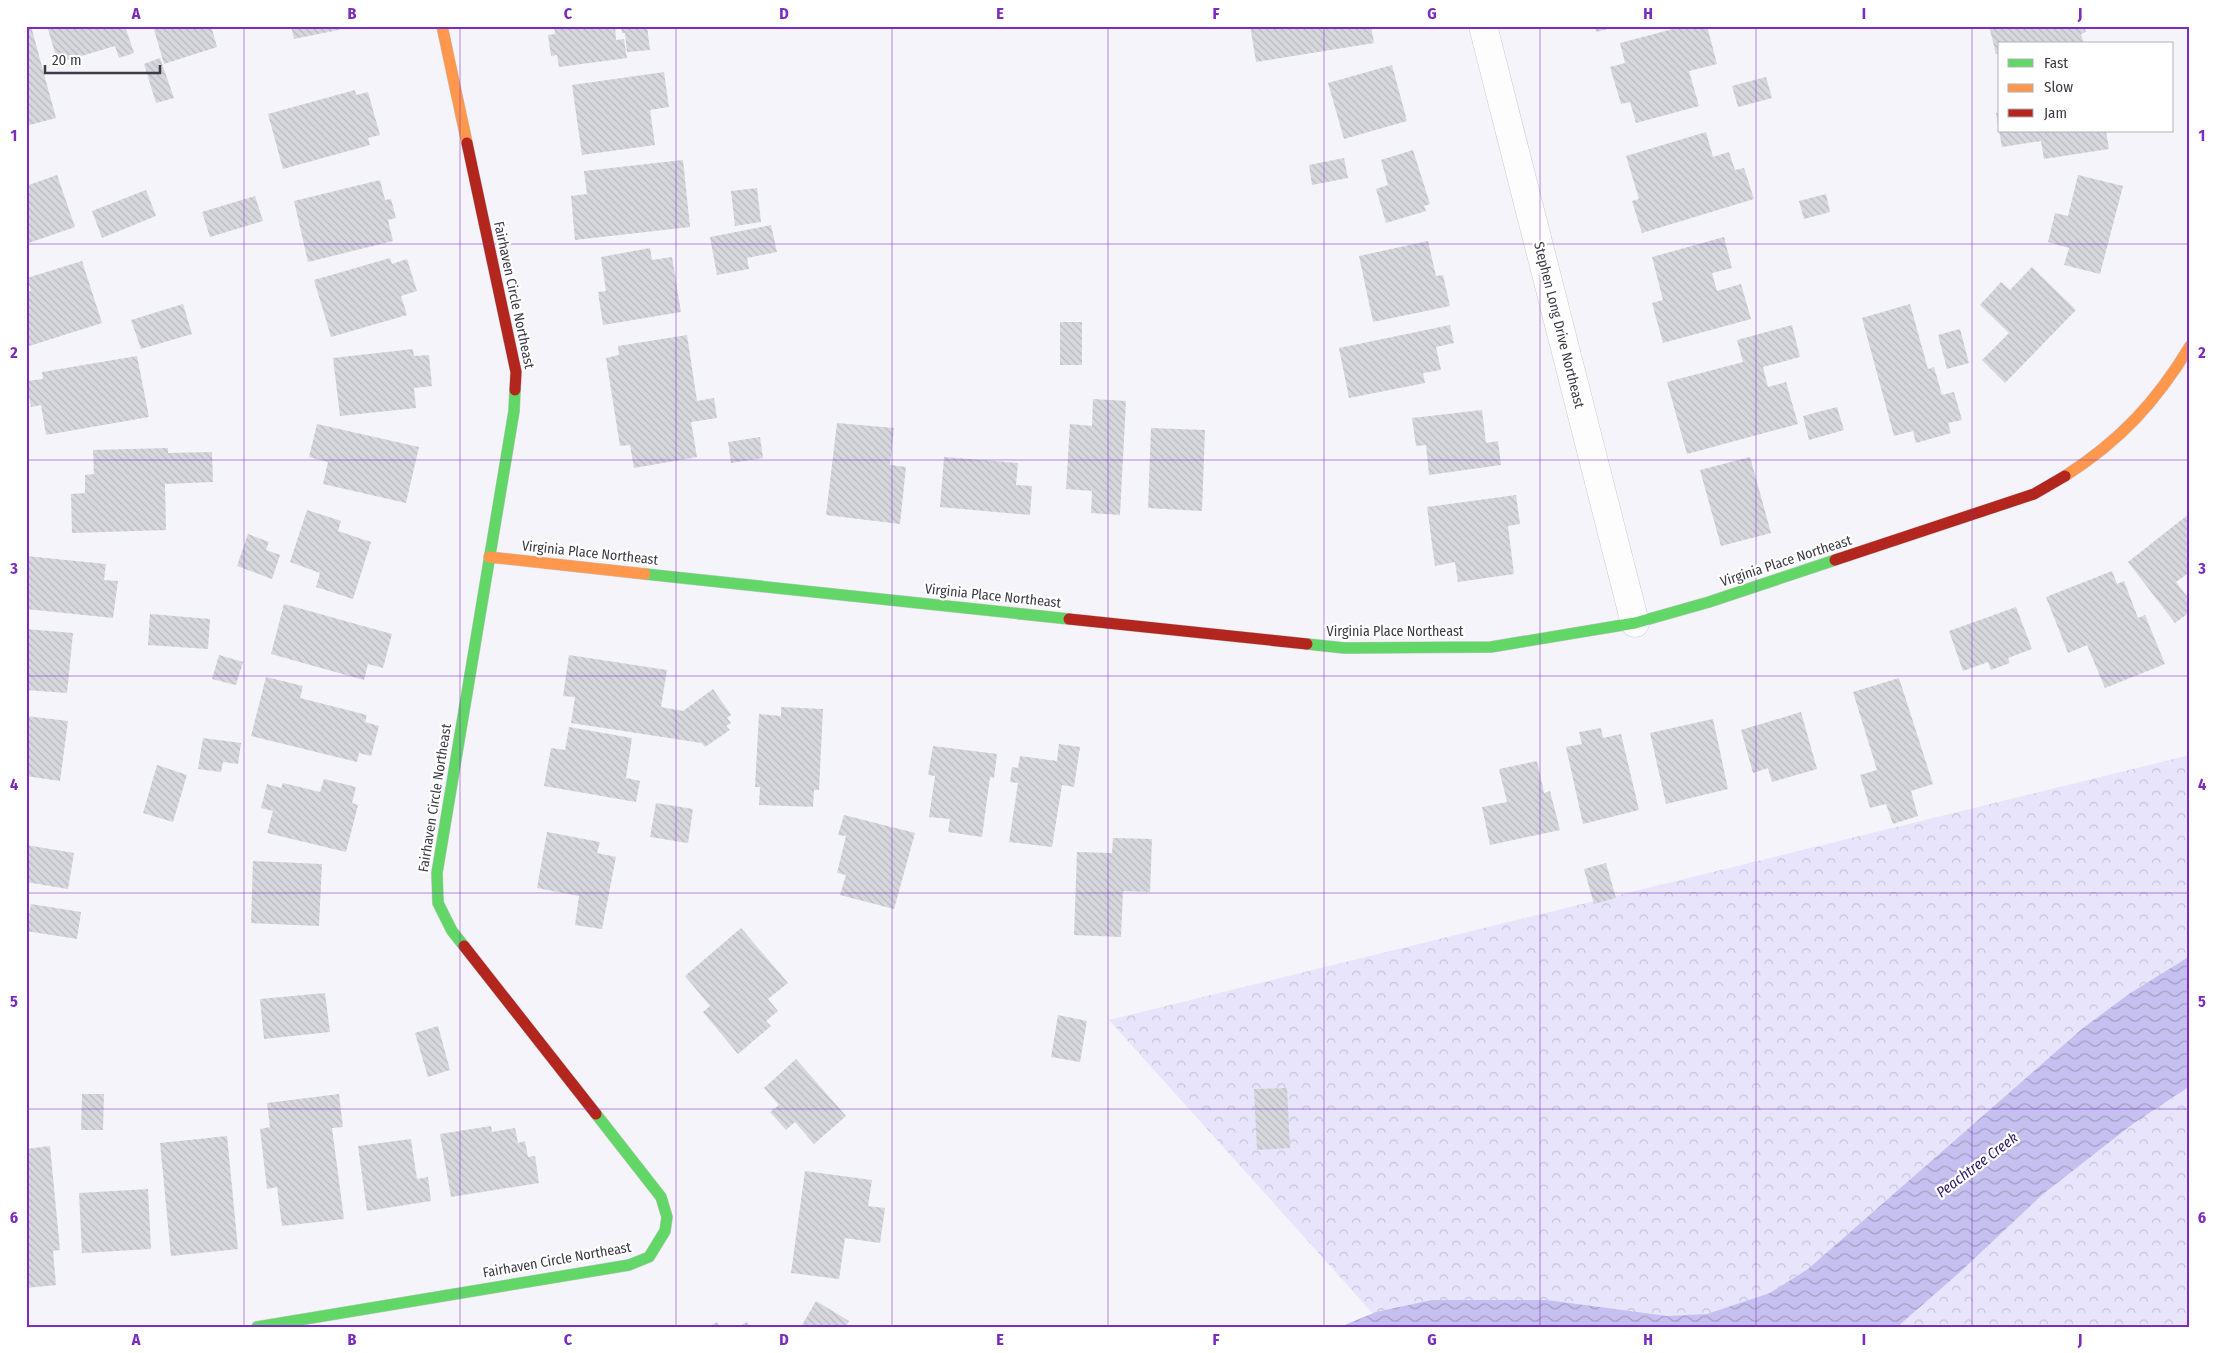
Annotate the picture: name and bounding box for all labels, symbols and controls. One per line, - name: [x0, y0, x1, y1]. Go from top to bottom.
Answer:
- text: A: [131, 4, 141, 23]
- text: B: [348, 4, 357, 23]
- text: C: [564, 4, 573, 23]
- text: D: [779, 4, 789, 23]
- text: E: [996, 4, 1004, 23]
- text: F: [1212, 4, 1220, 23]
- text: G: [1427, 4, 1437, 23]
- text: H: [1643, 4, 1653, 23]
- text: I: [1862, 4, 1866, 23]
- text: J: [2077, 4, 2082, 23]
- scale bar: [45, 42, 160, 74]
- legend: [1998, 42, 2174, 132]
- text: 20 m: [52, 51, 82, 69]
- text: Fast: [2044, 54, 2068, 72]
- text: Slow: [2044, 78, 2073, 96]
- text: Jam: [2044, 104, 2067, 122]
- text: 1: [11, 126, 17, 145]
- text: 1: [2199, 126, 2205, 145]
- street label: Fairhaven Circle Northeast: [490, 220, 538, 371]
- street label: Stephen Long Drive Northeast: [1530, 240, 1588, 410]
- text: 2: [9, 343, 18, 362]
- text: 2: [2197, 343, 2206, 362]
- street label: Virginia Place Northeast: [1718, 532, 1854, 590]
- street label: Virginia Place Northeast: [521, 537, 659, 569]
- text: 3: [9, 559, 18, 578]
- text: 3: [2197, 559, 2206, 578]
- street label: Virginia Place Northeast: [924, 580, 1062, 612]
- street label: Virginia Place Northeast: [1327, 623, 1464, 640]
- street label: Fairhaven Circle Northeast: [415, 722, 455, 873]
- text: 4: [10, 775, 18, 794]
- text: 4: [2198, 775, 2206, 794]
- text: 5: [10, 992, 18, 1011]
- text: 5: [2198, 992, 2206, 1011]
- water label: Peachtree Creek: [1933, 1128, 2022, 1201]
- text: 6: [10, 1208, 18, 1227]
- text: 6: [2198, 1208, 2206, 1227]
- street label: Fairhaven Circle Northeast: [482, 1239, 633, 1281]
- text: A: [131, 1330, 141, 1349]
- text: B: [348, 1330, 357, 1349]
- text: C: [564, 1330, 573, 1349]
- text: D: [779, 1330, 789, 1349]
- text: E: [996, 1330, 1004, 1349]
- text: F: [1212, 1330, 1220, 1349]
- text: G: [1427, 1330, 1437, 1349]
- text: H: [1643, 1330, 1653, 1349]
- text: I: [1862, 1330, 1866, 1349]
- text: J: [2077, 1330, 2082, 1349]

